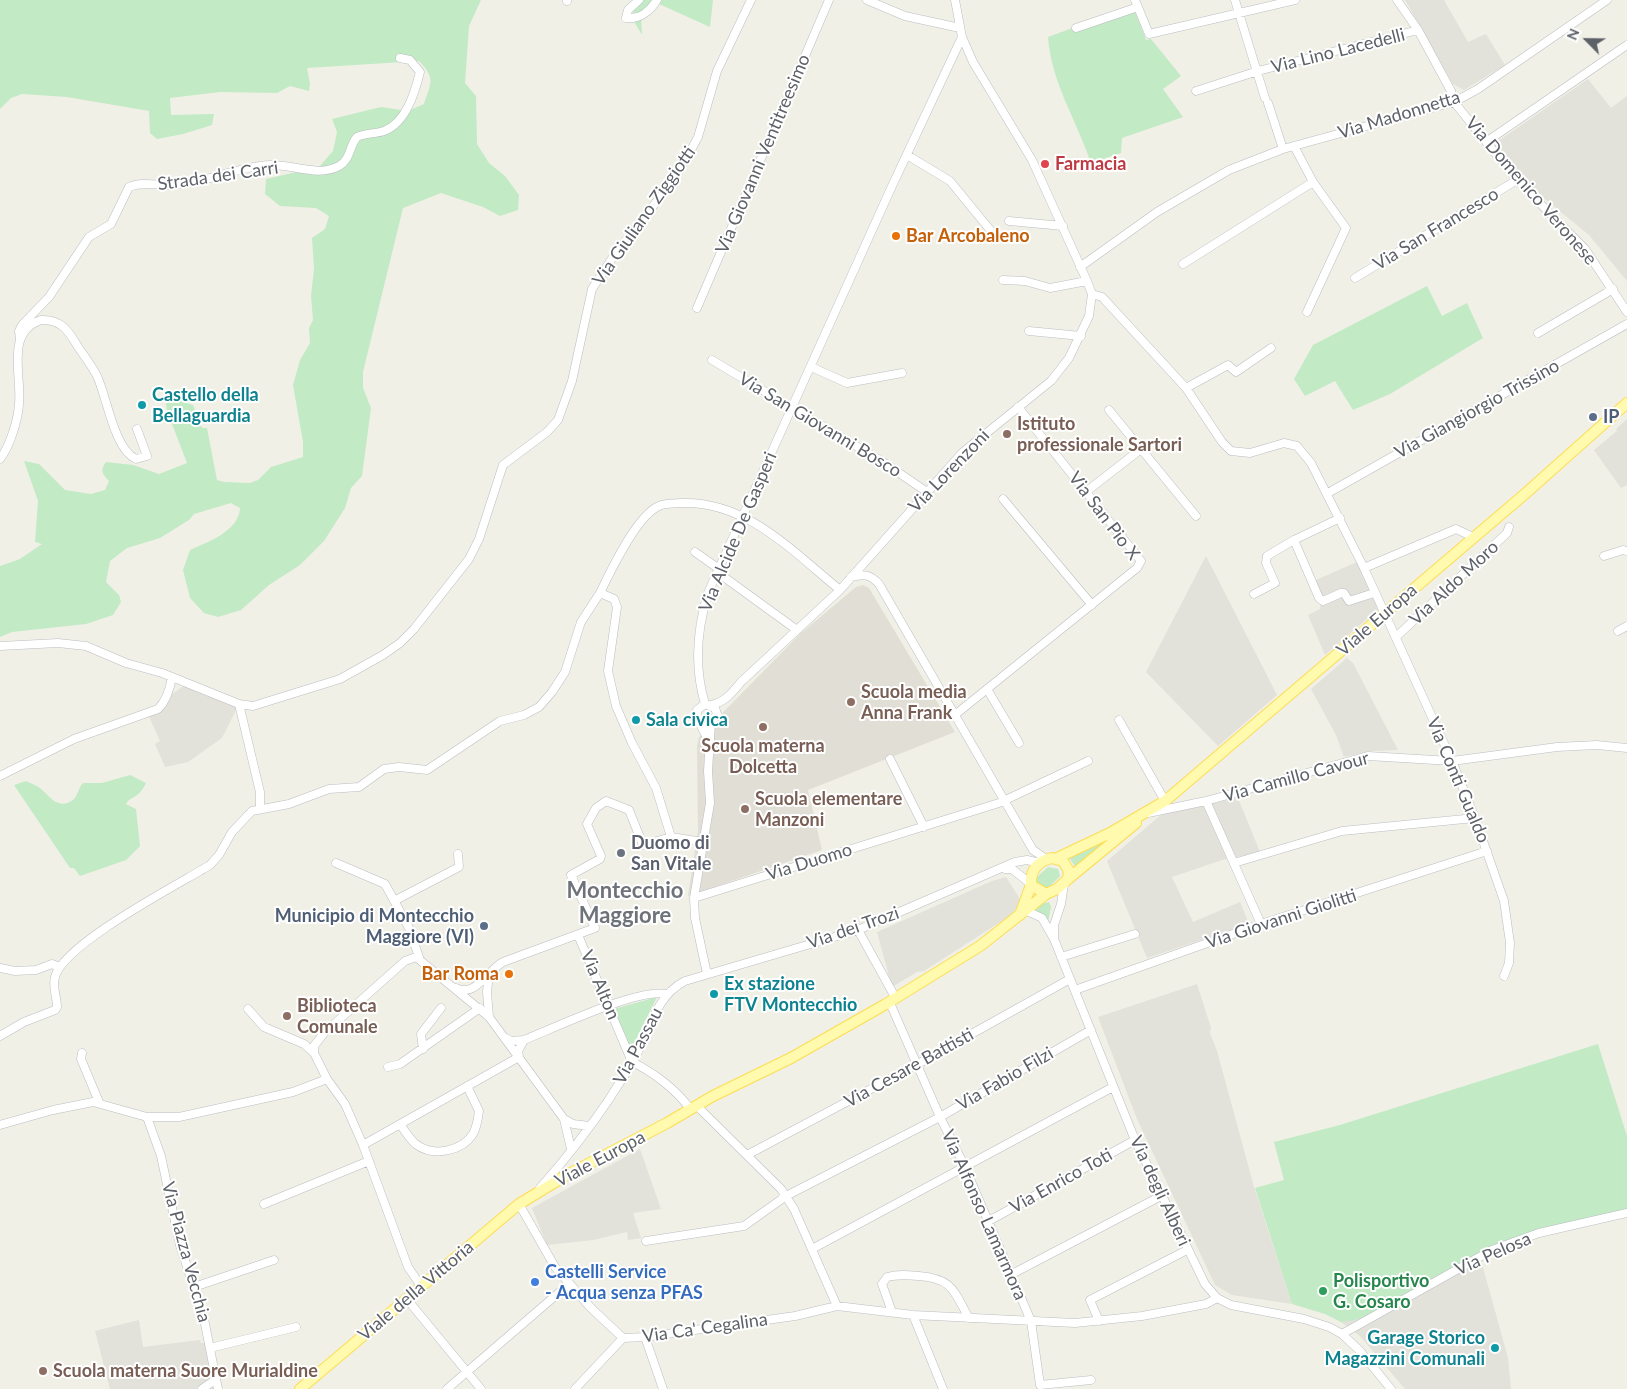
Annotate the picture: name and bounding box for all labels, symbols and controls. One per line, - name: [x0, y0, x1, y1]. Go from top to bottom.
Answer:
- north arrow: [1562, 15, 1612, 65]
- street label: Via Lino Lacedelli: [1269, 24, 1407, 78]
- text: N: [1563, 26, 1583, 42]
- street label: Via Giovanni Ventitreesimo: [711, 51, 815, 257]
- street label: Via Madonnetta: [1335, 86, 1463, 144]
- street label: Via Domenico Veronese: [1461, 112, 1601, 270]
- street label: Via Giuliano Ziggiotti: [588, 142, 700, 290]
- place label: Farmacia: [1055, 153, 1126, 175]
- street label: Strada dei Carri: [156, 157, 280, 195]
- marker: Farmacia: [1039, 158, 1051, 170]
- street label: Via San Francesco: [1369, 183, 1503, 275]
- place label: Bar Arcobaleno: [906, 225, 1030, 247]
- marker: Bar Arcobaleno: [890, 230, 902, 242]
- street label: Via Giangiorgio Trissino: [1391, 355, 1563, 463]
- street label: Via San Giovanni Bosco: [735, 368, 905, 482]
- place label: Castello della Bellaguardia: [152, 384, 259, 426]
- marker: Castello della Bellaguardia: [136, 399, 148, 411]
- place label: IP: [1603, 406, 1619, 428]
- marker: IP: [1587, 411, 1599, 423]
- place label: Istituto professionale Sartori: [1017, 413, 1182, 456]
- street label: Via Lorenzoni: [904, 425, 994, 517]
- marker: Istituto professionale Sartori: [1001, 428, 1013, 440]
- street label: Via Alcide De Gasperi: [695, 449, 781, 615]
- street label: Via San Pio X: [1064, 468, 1144, 564]
- street label: Via Aldo Moro: [1405, 536, 1503, 630]
- street label: Viale Europa: [1332, 579, 1422, 661]
- place label: Scuola media Anna Frank: [861, 681, 967, 724]
- marker: Scuola media Anna Frank: [845, 696, 857, 708]
- place label: Sala civica: [646, 709, 728, 731]
- marker: Sala civica: [630, 714, 642, 726]
- street label: Via Conti Gualdo: [1422, 714, 1494, 846]
- marker: Scuola materna Dolcetta: [757, 721, 769, 733]
- place label: Scuola materna Dolcetta: [701, 735, 825, 778]
- street label: Via Camillo Cavour: [1221, 747, 1371, 807]
- place label: Scuola elementare Manzoni: [755, 788, 902, 831]
- marker: Scuola elementare Manzoni: [739, 803, 751, 815]
- place label: Duomo di San Vitale: [631, 832, 711, 874]
- street label: Via Duomo: [763, 839, 855, 885]
- marker: Duomo di San Vitale: [615, 847, 627, 859]
- district label: Montecchio Maggiore: [567, 878, 683, 929]
- street label: Via Giovanni Giolitti: [1203, 884, 1359, 954]
- street label: Via dei Trozi: [804, 902, 902, 954]
- place label: Municipio di Montecchio Maggiore (VI): [275, 905, 474, 948]
- marker: Municipio di Montecchio Maggiore (VI): [478, 920, 490, 932]
- street label: Via Alton: [576, 947, 624, 1023]
- place label: Bar Roma: [422, 963, 499, 985]
- marker: Bar Roma: [503, 968, 515, 980]
- place label: Ex stazione FTV Montecchio: [724, 973, 857, 1016]
- marker: Ex stazione FTV Montecchio: [708, 988, 720, 1000]
- place label: Biblioteca Comunale: [297, 995, 378, 1038]
- street label: Via Passau: [609, 1004, 667, 1088]
- marker: Biblioteca Comunale: [281, 1010, 293, 1022]
- street label: Via Cesare Battisti: [841, 1024, 977, 1112]
- street label: Via Fabio Filzi: [953, 1043, 1057, 1115]
- street label: Viale Europa: [551, 1126, 649, 1192]
- street label: Via Alfonso Lamarmora: [937, 1126, 1031, 1304]
- street label: Via degli Alberi: [1125, 1132, 1195, 1250]
- street label: Via Enrico Toti: [1006, 1144, 1116, 1218]
- street label: Via Piazza Vecchia: [157, 1179, 215, 1325]
- street label: Via Pelosa: [1452, 1228, 1534, 1280]
- street label: Viale della Vittoria: [354, 1236, 478, 1346]
- place label: Castelli Service - Acqua senza PFAS: [545, 1261, 703, 1304]
- place label: Polisportivo G. Cosaro: [1333, 1270, 1429, 1312]
- marker: Castelli Service - Acqua senza PFAS: [529, 1276, 541, 1288]
- marker: Polisportivo G. Cosaro: [1317, 1285, 1329, 1297]
- street label: Via Ca' Cegalina: [641, 1309, 769, 1347]
- place label: Garage Storico Magazzini Comunali: [1325, 1327, 1485, 1370]
- marker: Garage Storico Magazzini Comunali: [1489, 1342, 1501, 1354]
- place label: Scuola materna Suore Murialdine: [53, 1360, 318, 1382]
- marker: Scuola materna Suore Murialdine: [37, 1365, 49, 1377]

